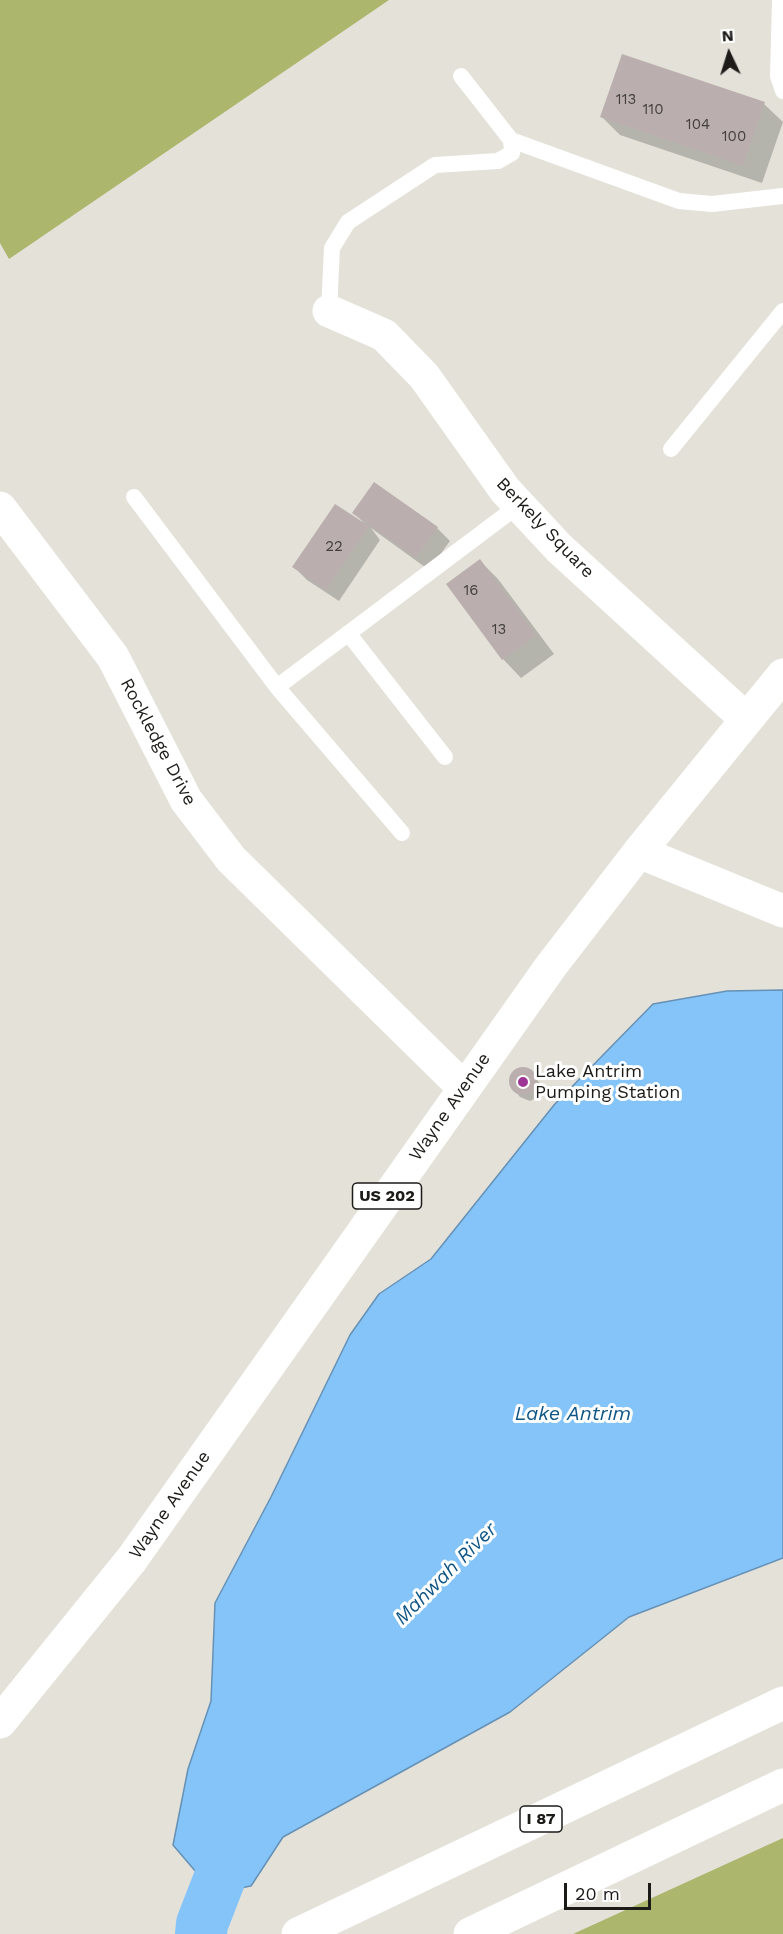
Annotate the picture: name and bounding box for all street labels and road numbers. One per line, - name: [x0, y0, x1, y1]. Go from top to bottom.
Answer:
- street label: Berkely Square: [491, 473, 599, 583]
- street label: Rockledge Drive: [115, 675, 201, 809]
- street label: Wayne Avenue: [405, 1049, 495, 1165]
- road number: US 202: [352, 1183, 422, 1209]
- street label: Wayne Avenue: [125, 1447, 215, 1563]
- road number: I 87: [520, 1806, 562, 1832]

